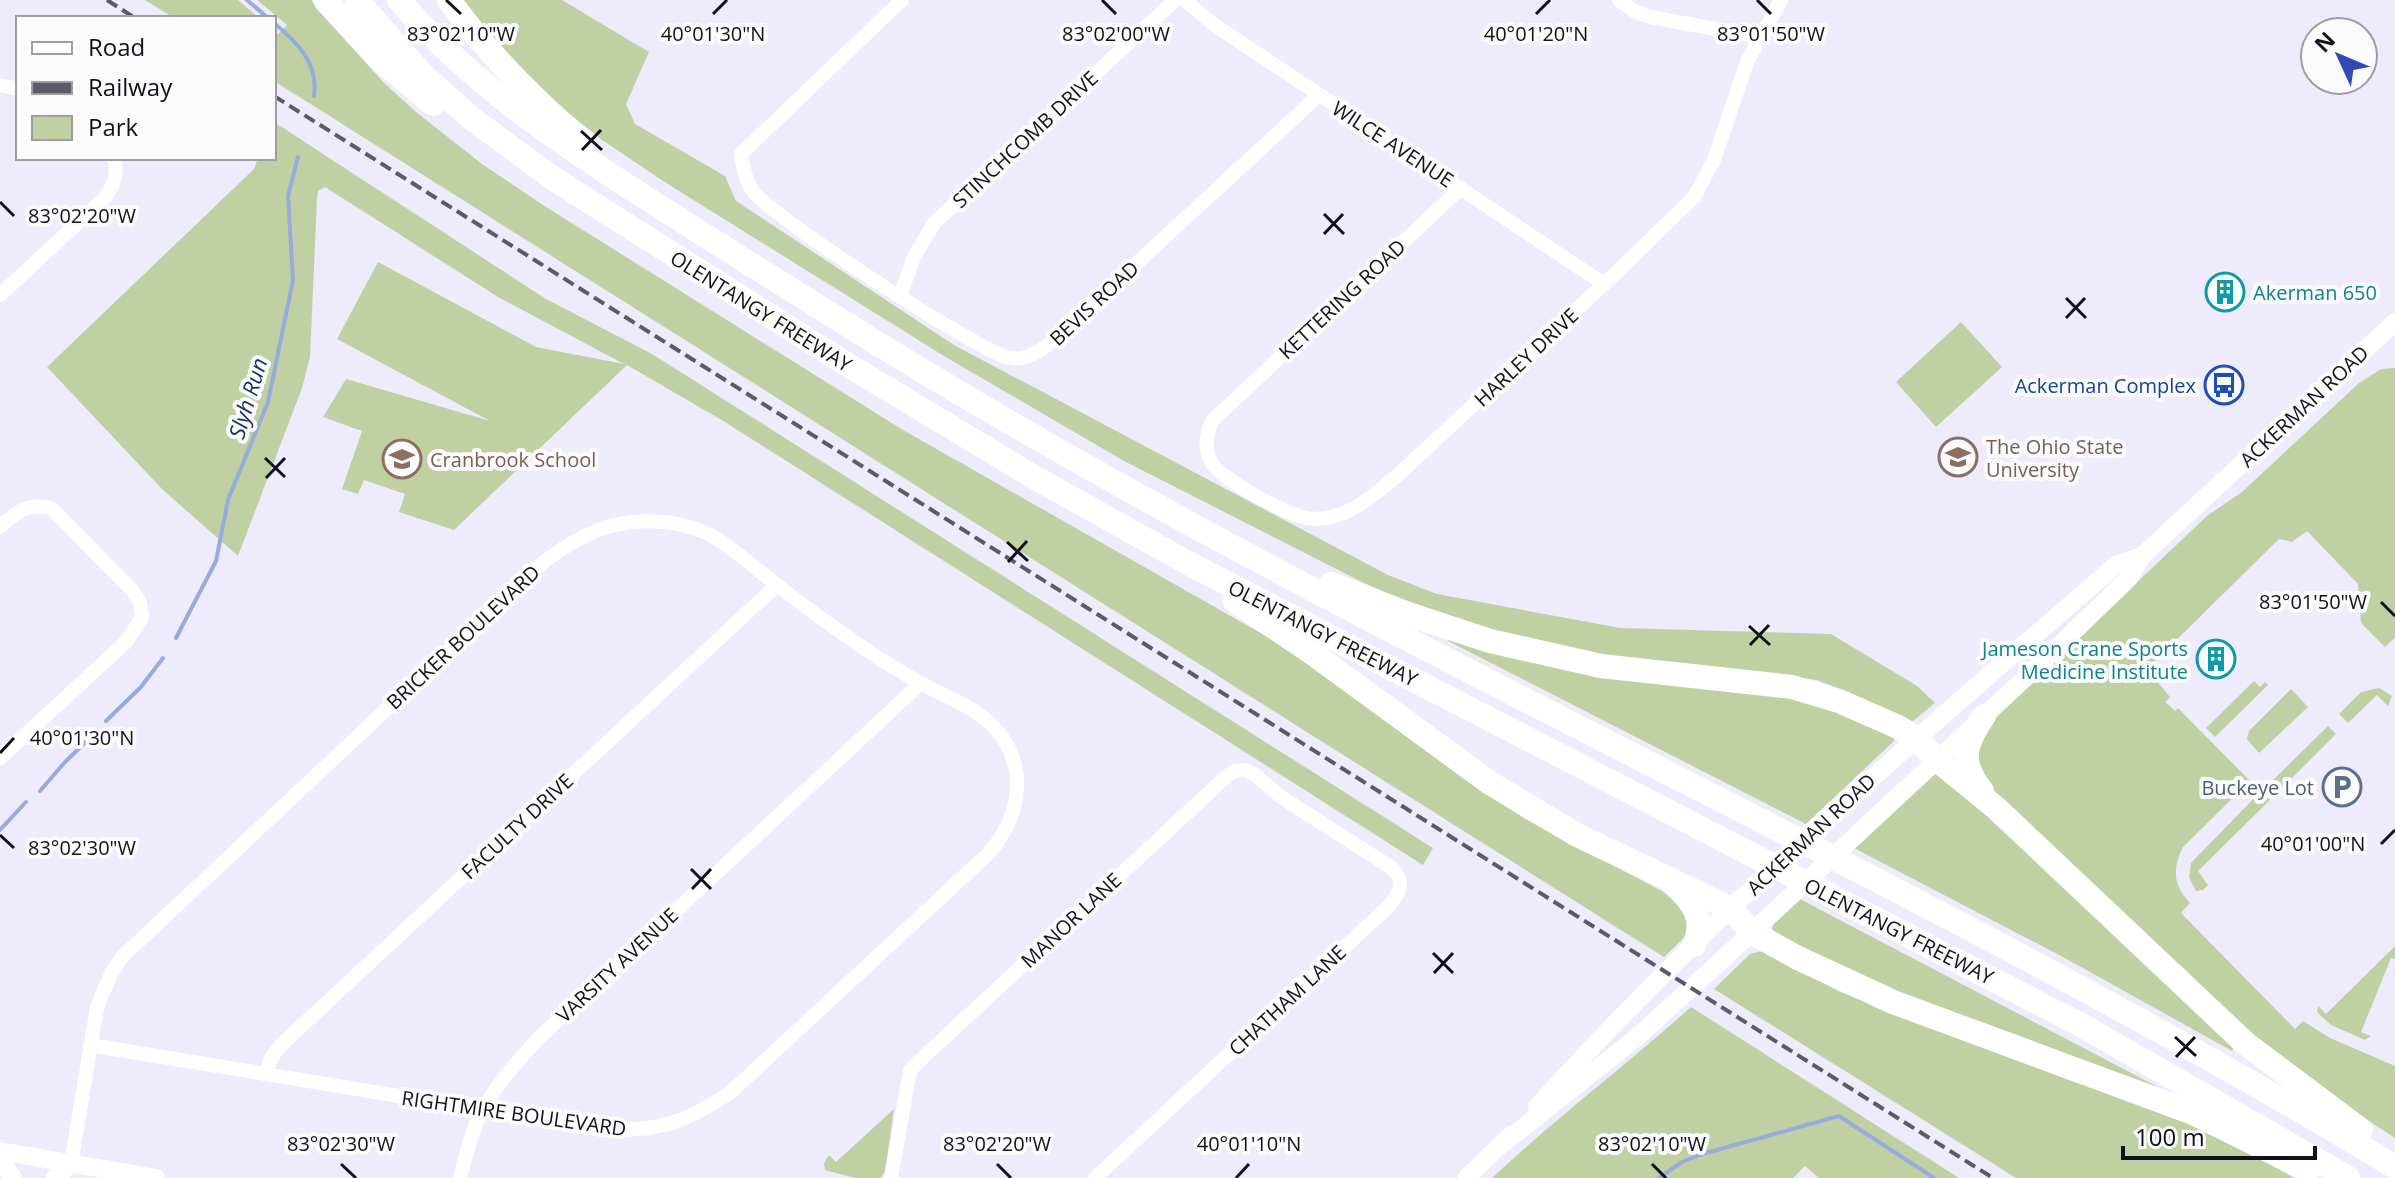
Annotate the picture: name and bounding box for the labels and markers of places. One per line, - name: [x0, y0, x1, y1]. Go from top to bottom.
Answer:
- building icon: Akerman 650: [2204, 271, 2246, 313]
- place label: Akerman 650: [2253, 279, 2377, 306]
- bus stop icon: Ackerman Complex: [2203, 364, 2245, 406]
- place label: Ackerman Complex: [2015, 372, 2197, 399]
- place label: The Ohio State University: [1986, 433, 2123, 483]
- school or university icon: The Ohio State University: [1937, 436, 1979, 478]
- school or university icon: Cranbrook School: [381, 438, 423, 480]
- place label: Cranbrook School: [430, 446, 596, 473]
- place label: Jameson Crane Sports Medicine Institute: [1980, 635, 2188, 685]
- building icon: Jameson Crane Sports Medicine Institute: [2195, 638, 2237, 680]
- parking icon: Buckeye Lot: [2321, 766, 2363, 808]
- place label: Buckeye Lot: [2201, 774, 2314, 801]

